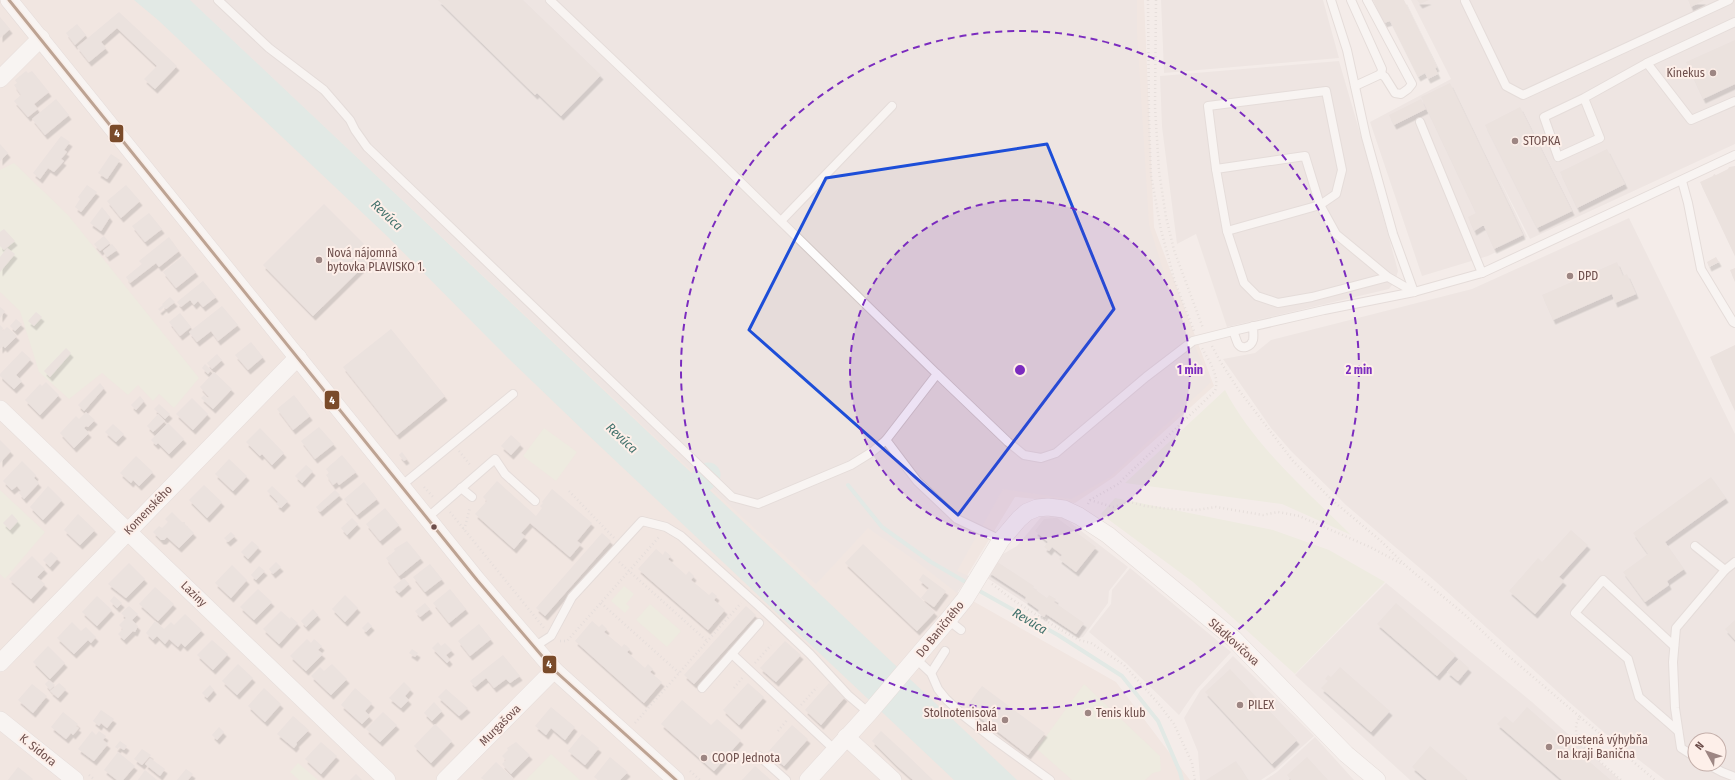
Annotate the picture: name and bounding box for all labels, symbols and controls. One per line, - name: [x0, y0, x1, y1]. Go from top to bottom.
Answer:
- place label: Kinekus: [1666, 66, 1705, 80]
- marker: Kinekus: [1708, 68, 1718, 78]
- line badge: 4: [109, 124, 124, 143]
- text: 4: [114, 127, 120, 140]
- place label: STOPKA: [1523, 134, 1561, 148]
- marker: STOPKA: [1510, 136, 1520, 146]
- water label: Revúca: [368, 197, 406, 233]
- place label: Nová nájomná bytovka PLAVISKO 1.: [327, 246, 425, 274]
- marker: Nová nájomná bytovka PLAVISKO 1.: [314, 255, 324, 265]
- place label: DPD: [1578, 269, 1598, 283]
- marker: DPD: [1565, 271, 1575, 281]
- centre of rings: [1013, 363, 1027, 377]
- text: 1 min: [1177, 363, 1203, 377]
- text: 2 min: [1345, 363, 1372, 377]
- line badge: 4: [324, 390, 340, 410]
- text: 4: [329, 394, 335, 407]
- water label: Revúca: [603, 420, 641, 456]
- street label: Komenského: [121, 482, 175, 538]
- unlabelled marker: [429, 522, 439, 532]
- street label: Laziny: [178, 578, 210, 610]
- street label: Do Baničného: [913, 598, 967, 660]
- water label: Revúca: [1010, 605, 1050, 637]
- street label: Sládkovičova: [1206, 615, 1262, 669]
- line badge: 4: [542, 655, 557, 674]
- text: 4: [546, 658, 552, 671]
- place label: PILEX: [1248, 698, 1274, 712]
- marker: PILEX: [1235, 700, 1245, 710]
- street label: Murgašova: [476, 701, 524, 749]
- place label: Stolnotenisová hala: [924, 706, 997, 734]
- place label: Tenis klub: [1096, 706, 1146, 720]
- marker: Tenis klub: [1083, 708, 1093, 718]
- marker: Stolnotenisová hala: [1000, 715, 1010, 725]
- street label: K. Sidora: [17, 731, 59, 769]
- north arrow: [1687, 732, 1727, 772]
- place label: Opustená výhybňa na kraji Banična: [1557, 733, 1648, 761]
- text: N: [1693, 739, 1707, 753]
- marker: Opustená výhybňa na kraji Banična: [1544, 742, 1554, 752]
- place label: COOP Jednota: [712, 751, 780, 765]
- marker: COOP Jednota: [699, 753, 709, 763]

